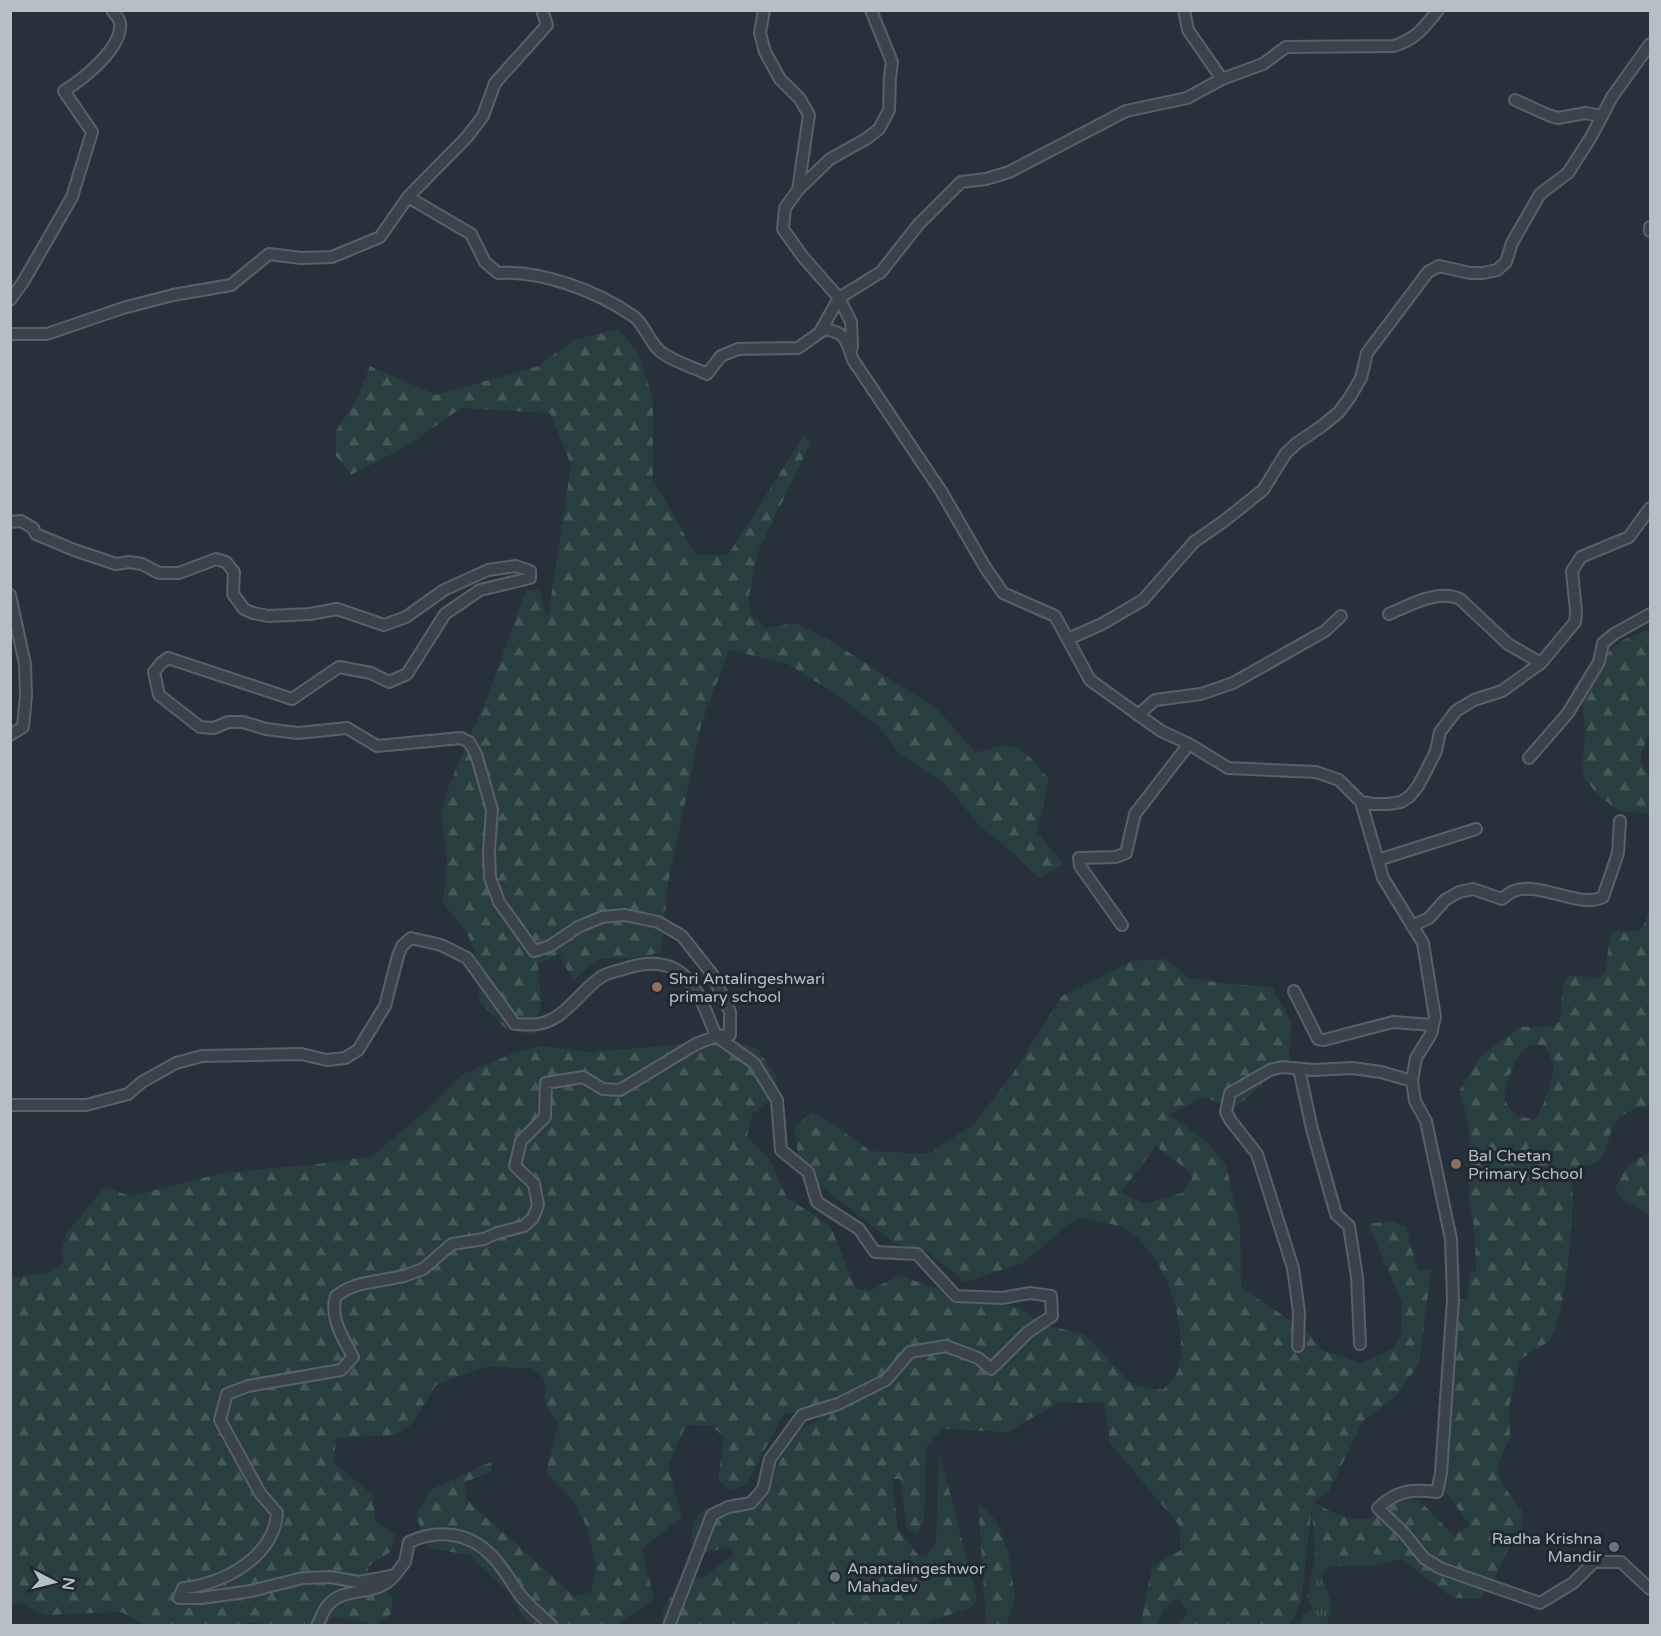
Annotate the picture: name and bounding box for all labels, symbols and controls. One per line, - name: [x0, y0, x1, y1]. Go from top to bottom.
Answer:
- place label: Shri Antalingeshwari primary school: [669, 969, 825, 1007]
- marker: Shri Antalingeshwari primary school: [650, 980, 664, 994]
- place label: Bal Chetan Primary School: [1468, 1146, 1583, 1184]
- marker: Bal Chetan Primary School: [1449, 1157, 1463, 1171]
- place label: Radha Krishna Mandir: [1492, 1529, 1603, 1567]
- marker: Radha Krishna Mandir: [1607, 1540, 1621, 1554]
- north arrow: [24, 1552, 84, 1612]
- place label: Anantalingeshwor Mahadev: [847, 1559, 986, 1597]
- marker: Anantalingeshwor Mahadev: [828, 1570, 842, 1584]
- text: N: [57, 1576, 79, 1591]

